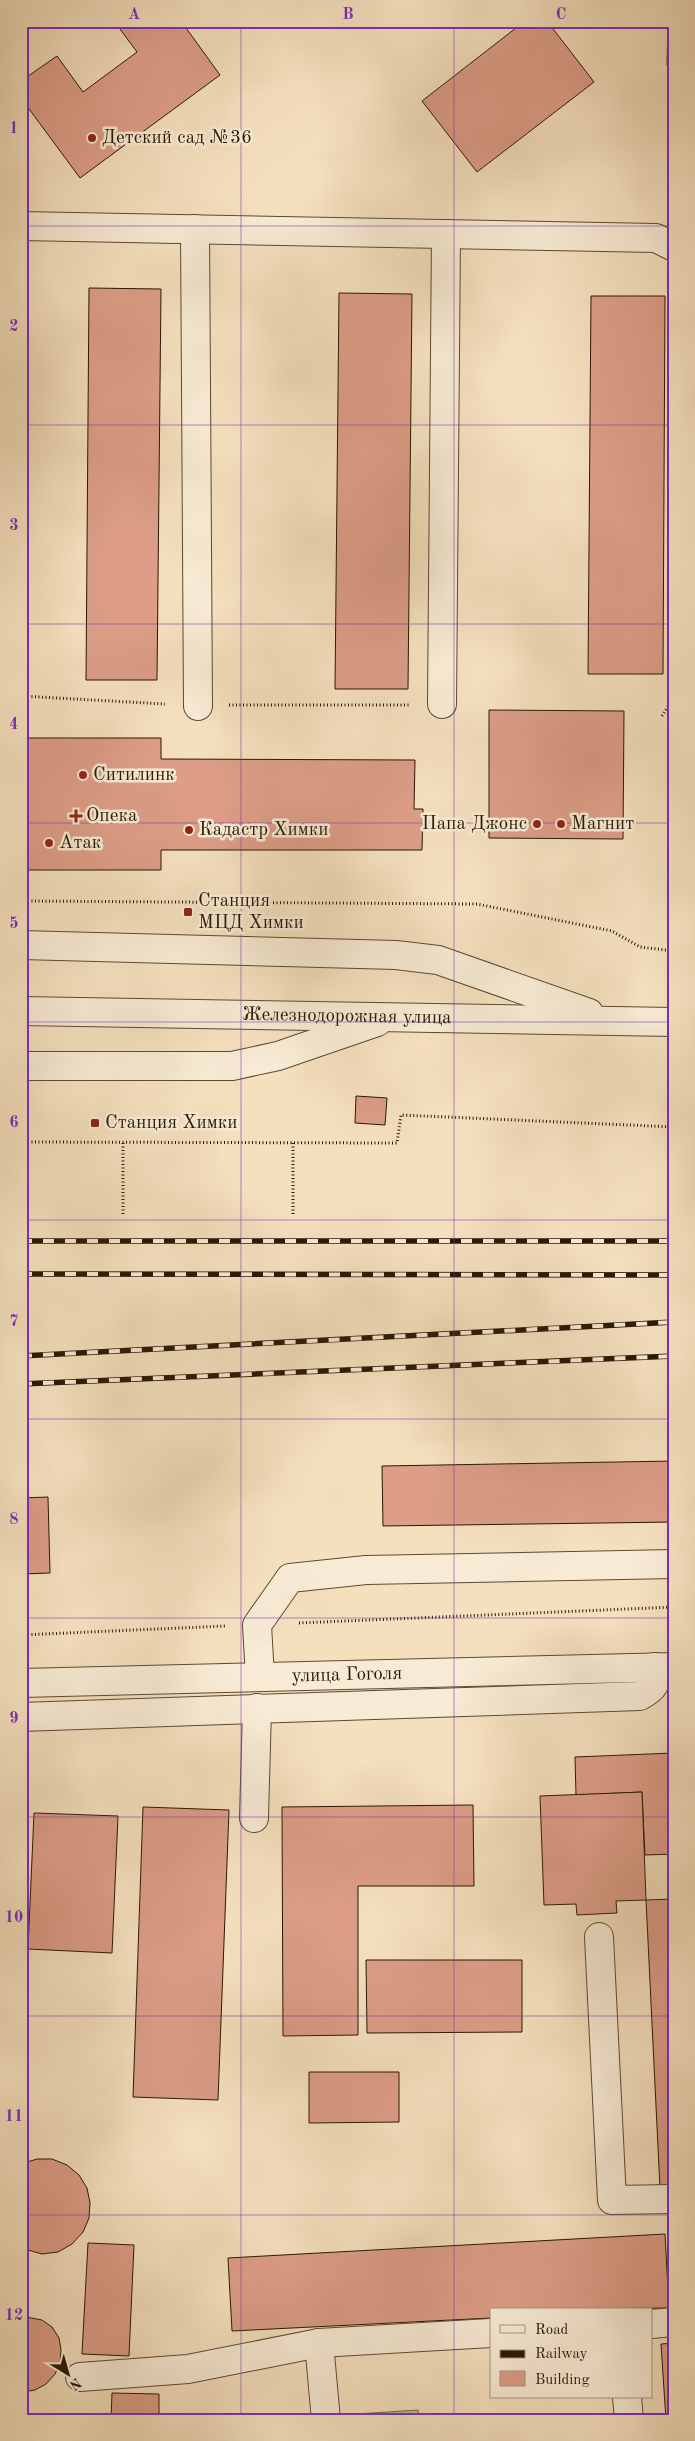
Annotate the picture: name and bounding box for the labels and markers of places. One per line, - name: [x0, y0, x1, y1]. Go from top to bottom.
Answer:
- place label: Детский сад №36: [102, 129, 252, 148]
- marker: Детский сад №36: [86, 132, 98, 144]
- place label: Ситилинк: [93, 766, 175, 785]
- marker: Ситилинк: [77, 769, 89, 781]
- place label: Опека: [86, 807, 138, 826]
- marker: Опека: [70, 810, 82, 822]
- place label: Папа Джонс: [422, 815, 527, 834]
- place label: Магнит: [571, 815, 634, 834]
- marker: Папа Джонс: [531, 818, 543, 830]
- marker: Магнит: [555, 818, 567, 830]
- place label: Кадастр Химки: [199, 821, 329, 840]
- marker: Кадастр Химки: [183, 824, 195, 836]
- place label: Атак: [59, 834, 102, 853]
- marker: Атак: [43, 837, 55, 849]
- place label: Станция МЦД Химки: [198, 892, 304, 933]
- marker: Станция МЦД Химки: [182, 906, 194, 918]
- place label: Станция Химки: [105, 1114, 238, 1133]
- marker: Станция Химки: [89, 1117, 101, 1129]

